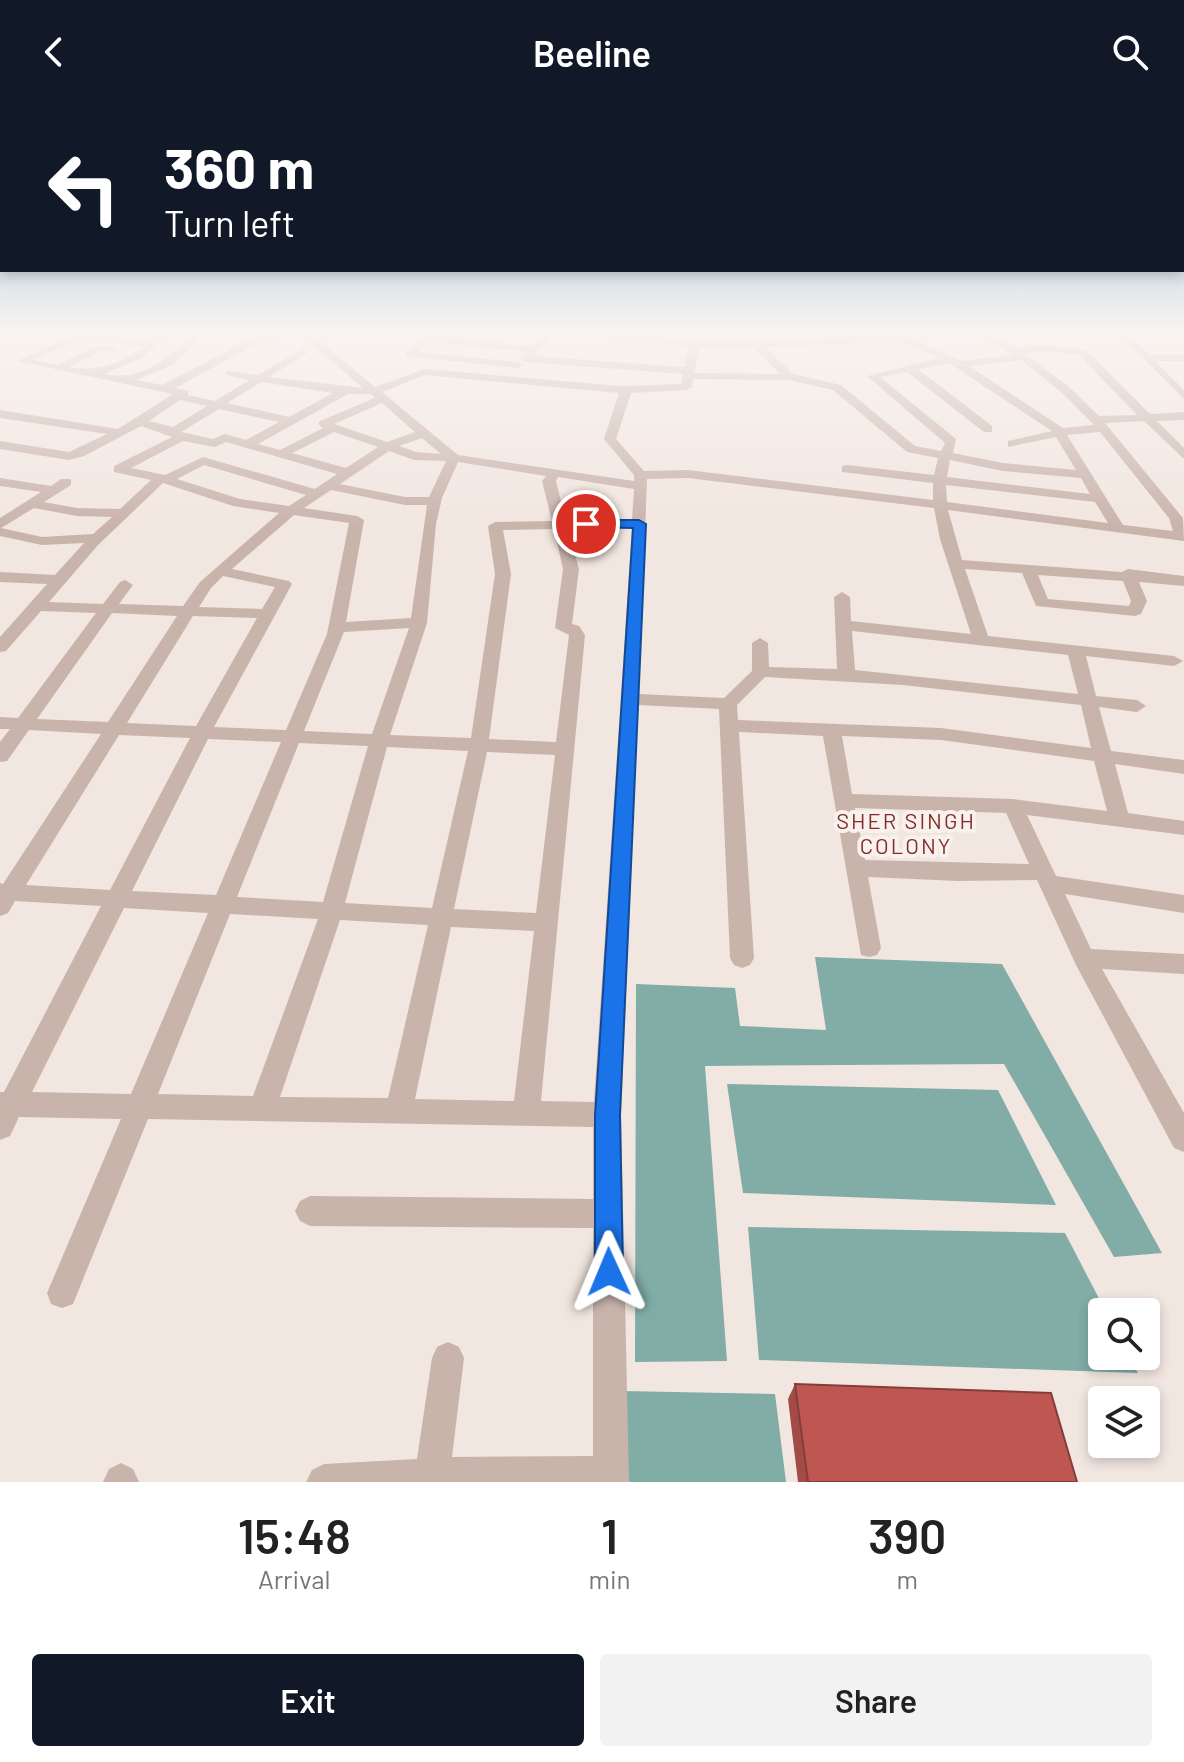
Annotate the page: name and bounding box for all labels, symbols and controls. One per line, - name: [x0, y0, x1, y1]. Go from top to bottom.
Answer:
- icon: back: [32, 30, 76, 74]
- icon: search: [1108, 30, 1152, 74]
- text: Beeline: [533, 31, 651, 74]
- text: 360 m: [164, 133, 314, 200]
- icon: left: [32, 136, 136, 240]
- text: Turn left: [164, 201, 295, 244]
- pin: [552, 490, 620, 558]
- icon: arrive: [564, 502, 608, 546]
- district label: SHER SINGH COLONY: [836, 807, 976, 858]
- position arrow: [567, 1230, 651, 1314]
- map controls: [1088, 1298, 1160, 1458]
- button: search: [1088, 1298, 1160, 1370]
- button: layers: [1088, 1386, 1160, 1458]
- text: 15:48: [238, 1506, 351, 1564]
- text: 1: [601, 1506, 618, 1564]
- text: 390: [868, 1506, 946, 1564]
- text: Arrival: [258, 1563, 331, 1594]
- text: min: [588, 1563, 631, 1594]
- text: m: [897, 1563, 918, 1594]
- button: Exit: [32, 1654, 584, 1746]
- button: Share: [600, 1654, 1152, 1746]

